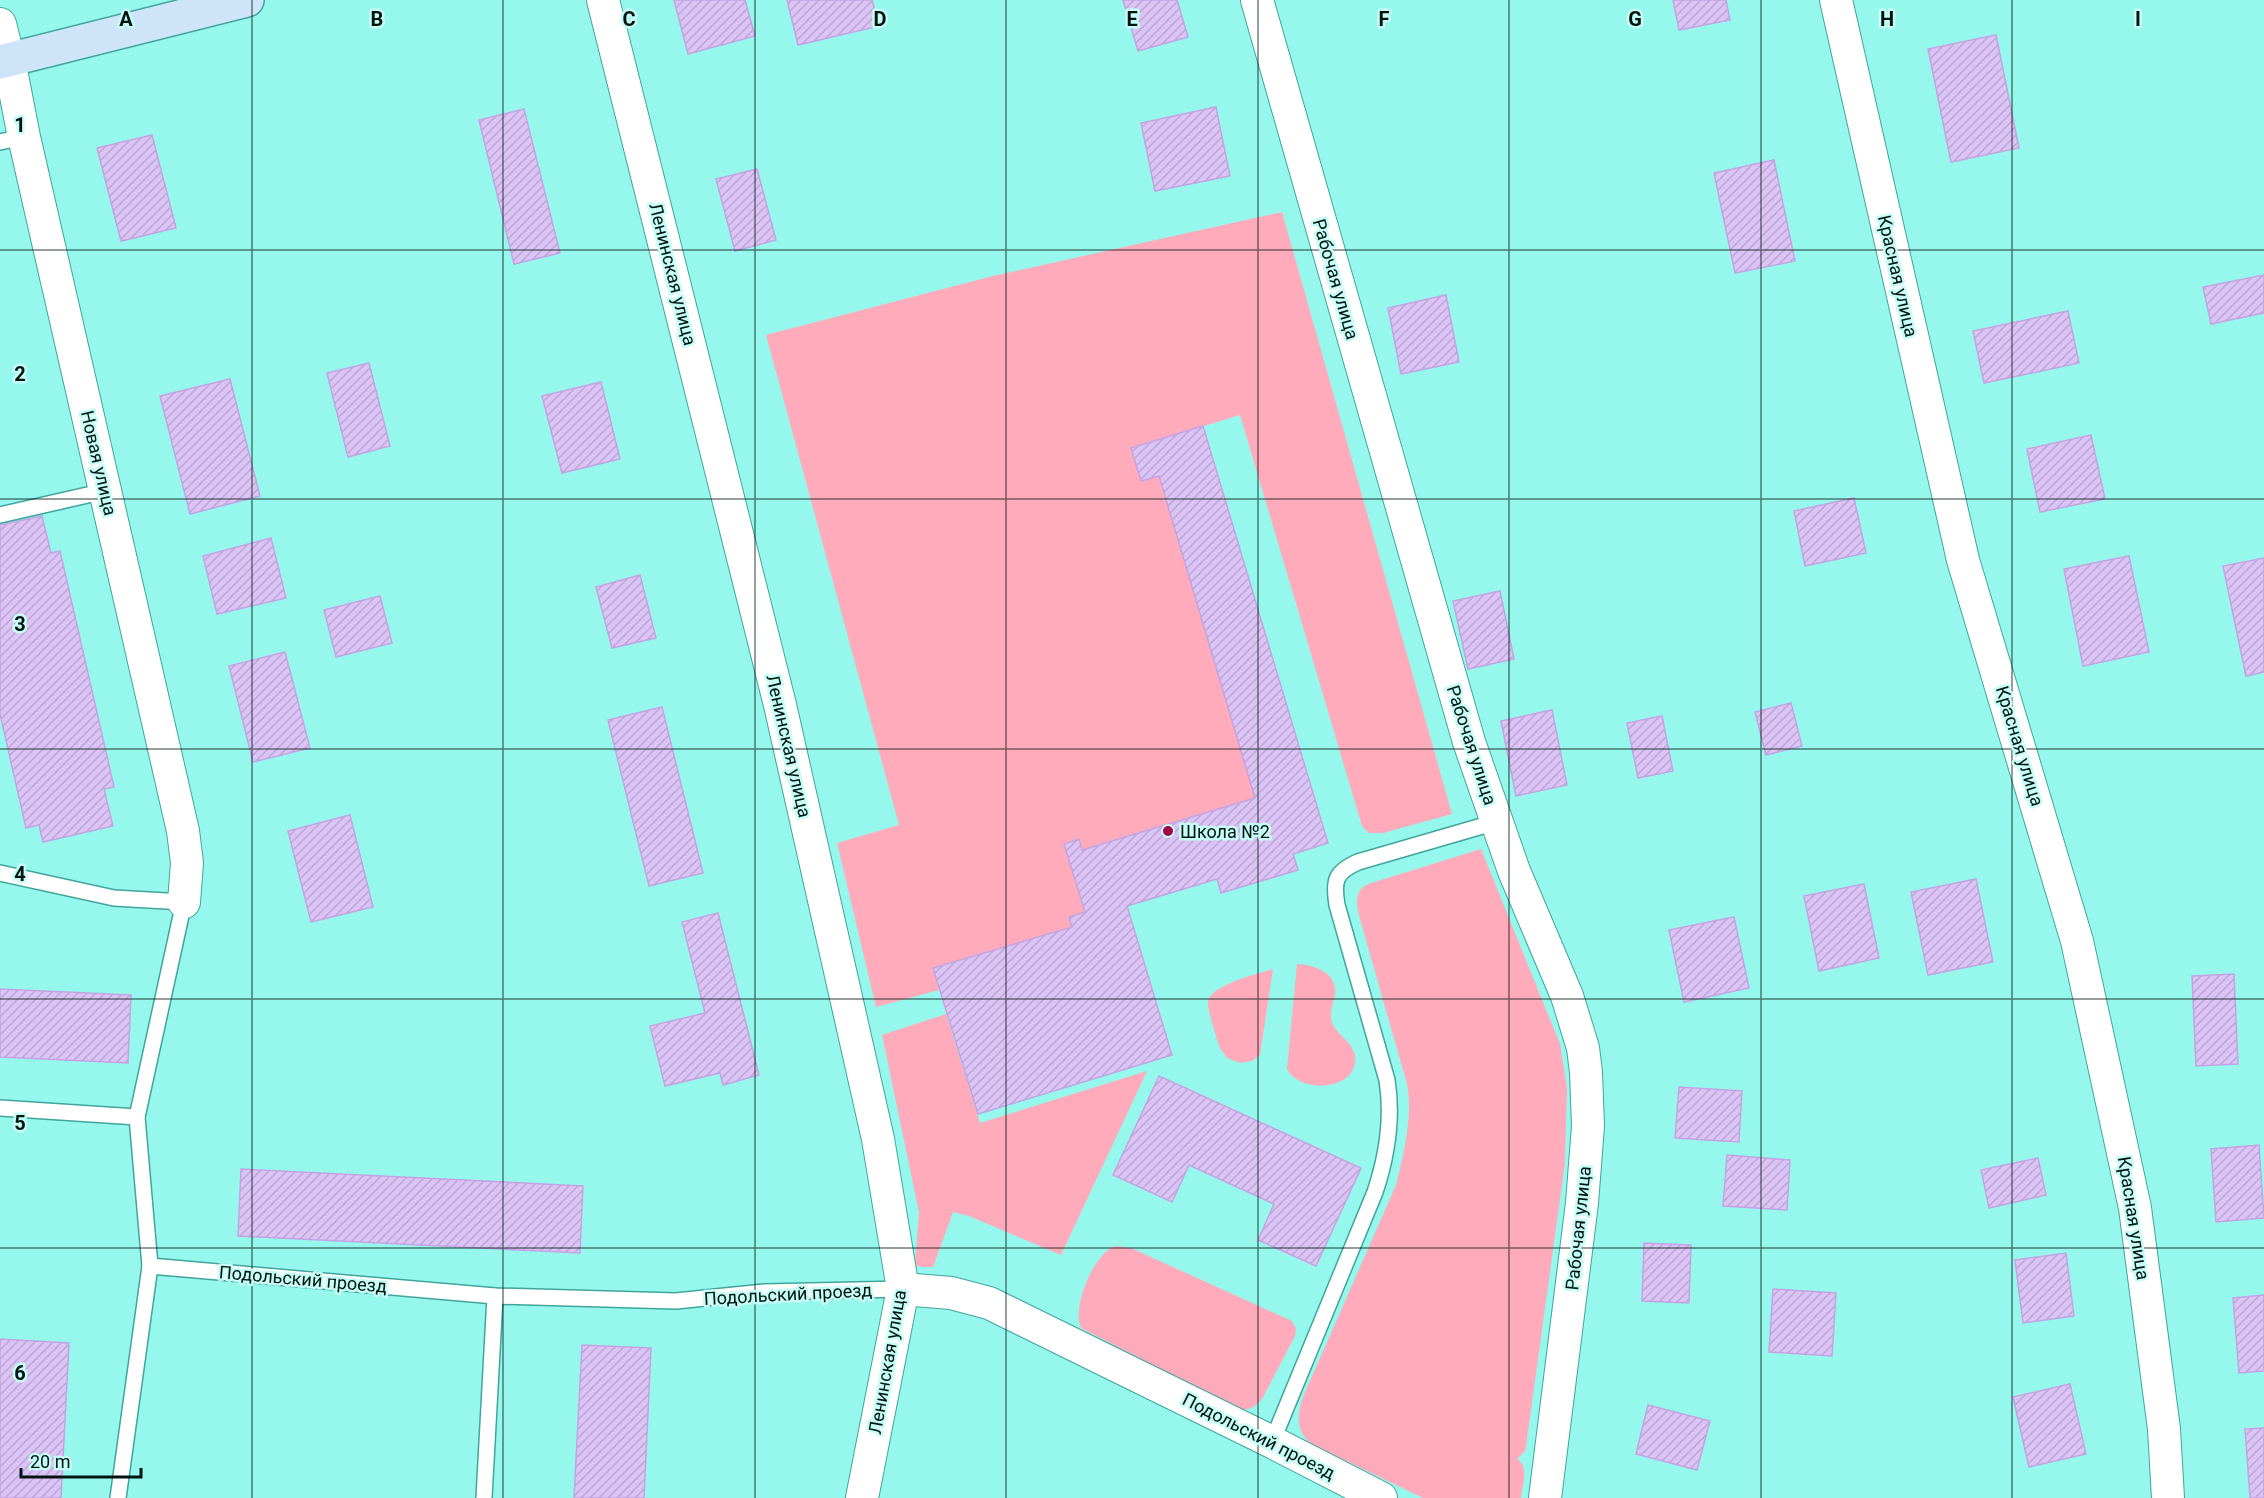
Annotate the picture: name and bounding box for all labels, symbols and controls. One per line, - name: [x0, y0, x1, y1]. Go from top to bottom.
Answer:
- text: A: [119, 7, 133, 31]
- text: B: [371, 7, 383, 31]
- text: C: [622, 7, 636, 31]
- text: D: [874, 7, 887, 31]
- text: E: [1126, 7, 1138, 31]
- text: F: [1379, 7, 1390, 31]
- text: G: [1628, 7, 1642, 31]
- text: H: [1880, 7, 1894, 31]
- text: I: [2135, 7, 2141, 31]
- text: 1: [14, 113, 26, 137]
- street label: Ленинская улица: [645, 201, 701, 347]
- street label: Красная улица: [1874, 213, 1922, 339]
- street label: Рабочая улица: [1309, 216, 1363, 342]
- text: 2: [14, 362, 26, 386]
- street label: Новая улица: [77, 409, 121, 517]
- text: 3: [14, 612, 26, 636]
- street label: Ленинская улица: [762, 672, 816, 820]
- street label: Рабочая улица: [1443, 682, 1501, 808]
- street label: Красная улица: [1992, 683, 2048, 809]
- place label: Школа №2: [1180, 821, 1270, 842]
- marker: Школа №2: [1161, 824, 1175, 838]
- text: 4: [14, 862, 26, 886]
- text: 5: [14, 1111, 26, 1135]
- street label: Красная улица: [2114, 1155, 2154, 1281]
- street label: Рабочая улица: [1561, 1165, 1595, 1291]
- street label: Подольский проезд: [218, 1261, 388, 1297]
- street label: Подольский проезд: [703, 1279, 873, 1309]
- street label: Ленинская улица: [864, 1288, 910, 1436]
- text: 6: [14, 1361, 26, 1385]
- street label: Подольский проезд: [1179, 1388, 1339, 1484]
- scale bar: [21, 1441, 141, 1479]
- text: 20 m: [30, 1451, 70, 1472]

